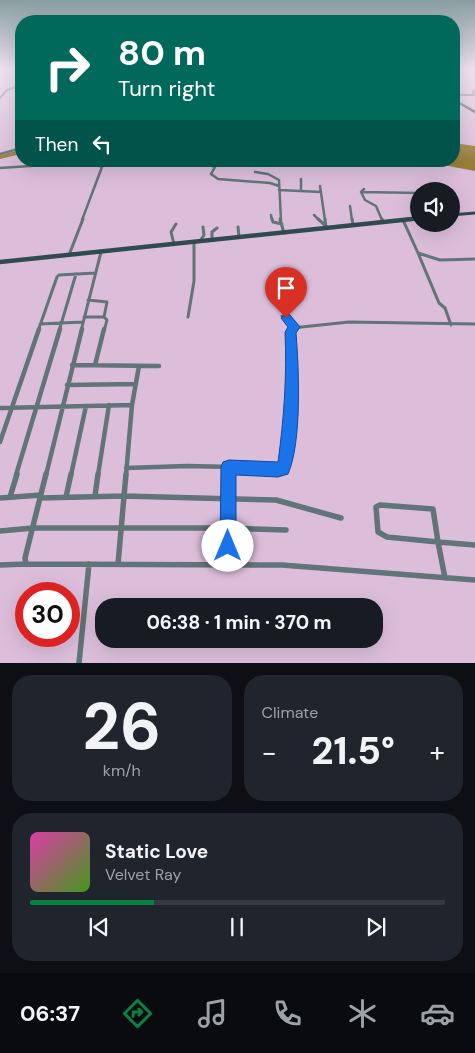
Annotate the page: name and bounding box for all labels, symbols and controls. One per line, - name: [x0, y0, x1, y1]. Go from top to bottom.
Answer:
- text: 80 m: [118, 30, 206, 76]
- icon: right: [35, 35, 100, 100]
- text: Turn right: [118, 74, 215, 103]
- icon: left: [88, 130, 116, 158]
- text: Then: [35, 132, 78, 157]
- map controls: [410, 182, 460, 232]
- button: sound: [410, 182, 460, 232]
- pin: [265, 267, 307, 318]
- icon: arrive: [272, 274, 300, 302]
- position arrow: [201, 519, 253, 571]
- speed limit sign: 30: [15, 582, 80, 647]
- text: 06:38 · 1 min · 370 m: [146, 610, 332, 635]
- text: 26: [82, 685, 161, 769]
- text: Climate: [262, 702, 318, 723]
- text: 21.5°: [312, 726, 395, 776]
- text: −: [262, 734, 277, 771]
- text: +: [430, 734, 445, 771]
- text: km/h: [103, 760, 141, 781]
- text: Static Love: [105, 839, 208, 864]
- text: Velvet Ray: [105, 864, 181, 885]
- icon: previous: [85, 913, 113, 941]
- icon: pause: [223, 913, 251, 941]
- icon: next: [362, 913, 390, 941]
- icon: directions: [120, 996, 155, 1031]
- icon: music: [195, 996, 230, 1031]
- icon: phone: [270, 996, 305, 1031]
- icon: climate: [345, 996, 380, 1031]
- icon: car: [420, 996, 455, 1031]
- text: 06:37: [20, 999, 80, 1028]

